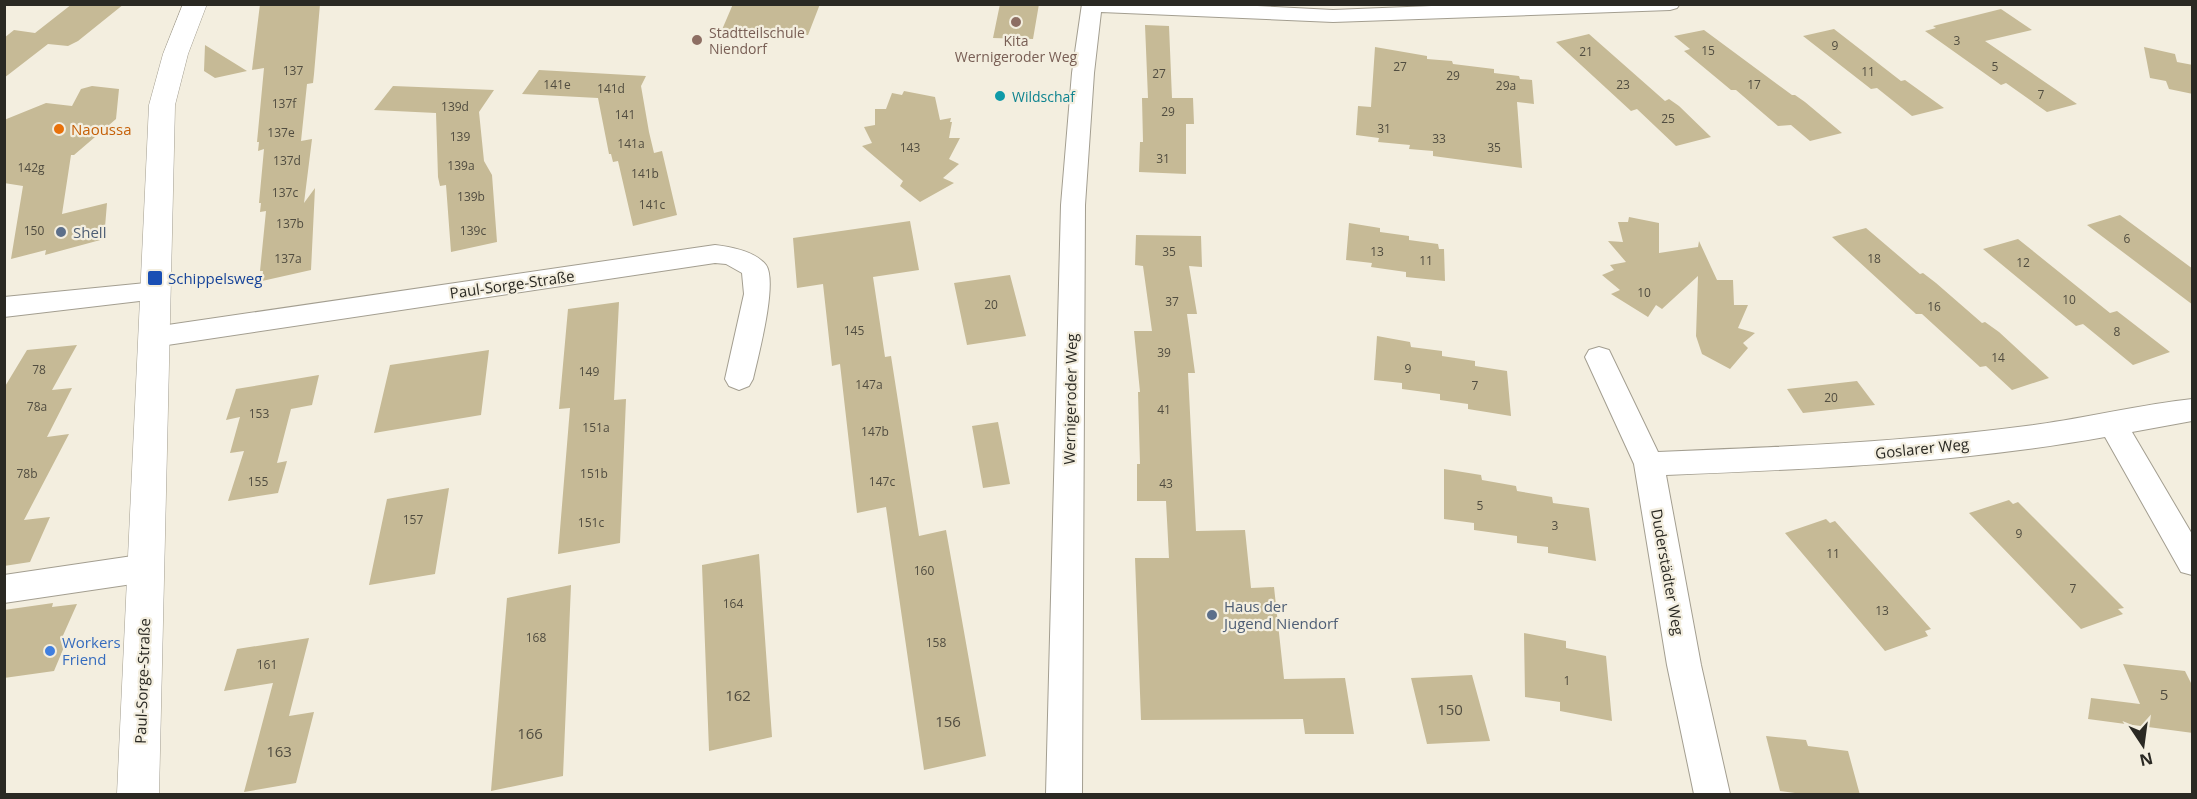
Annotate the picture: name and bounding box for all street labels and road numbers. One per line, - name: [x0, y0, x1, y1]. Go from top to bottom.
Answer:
- street label: Paul-Sorge-Straße: [448, 265, 576, 303]
- street label: Wernigeroder Weg: [1059, 333, 1081, 465]
- street label: Goslarer Weg: [1874, 433, 1970, 463]
- street label: Duderstädter Weg: [1647, 507, 1689, 637]
- street label: Paul-Sorge-Straße: [130, 618, 154, 744]

